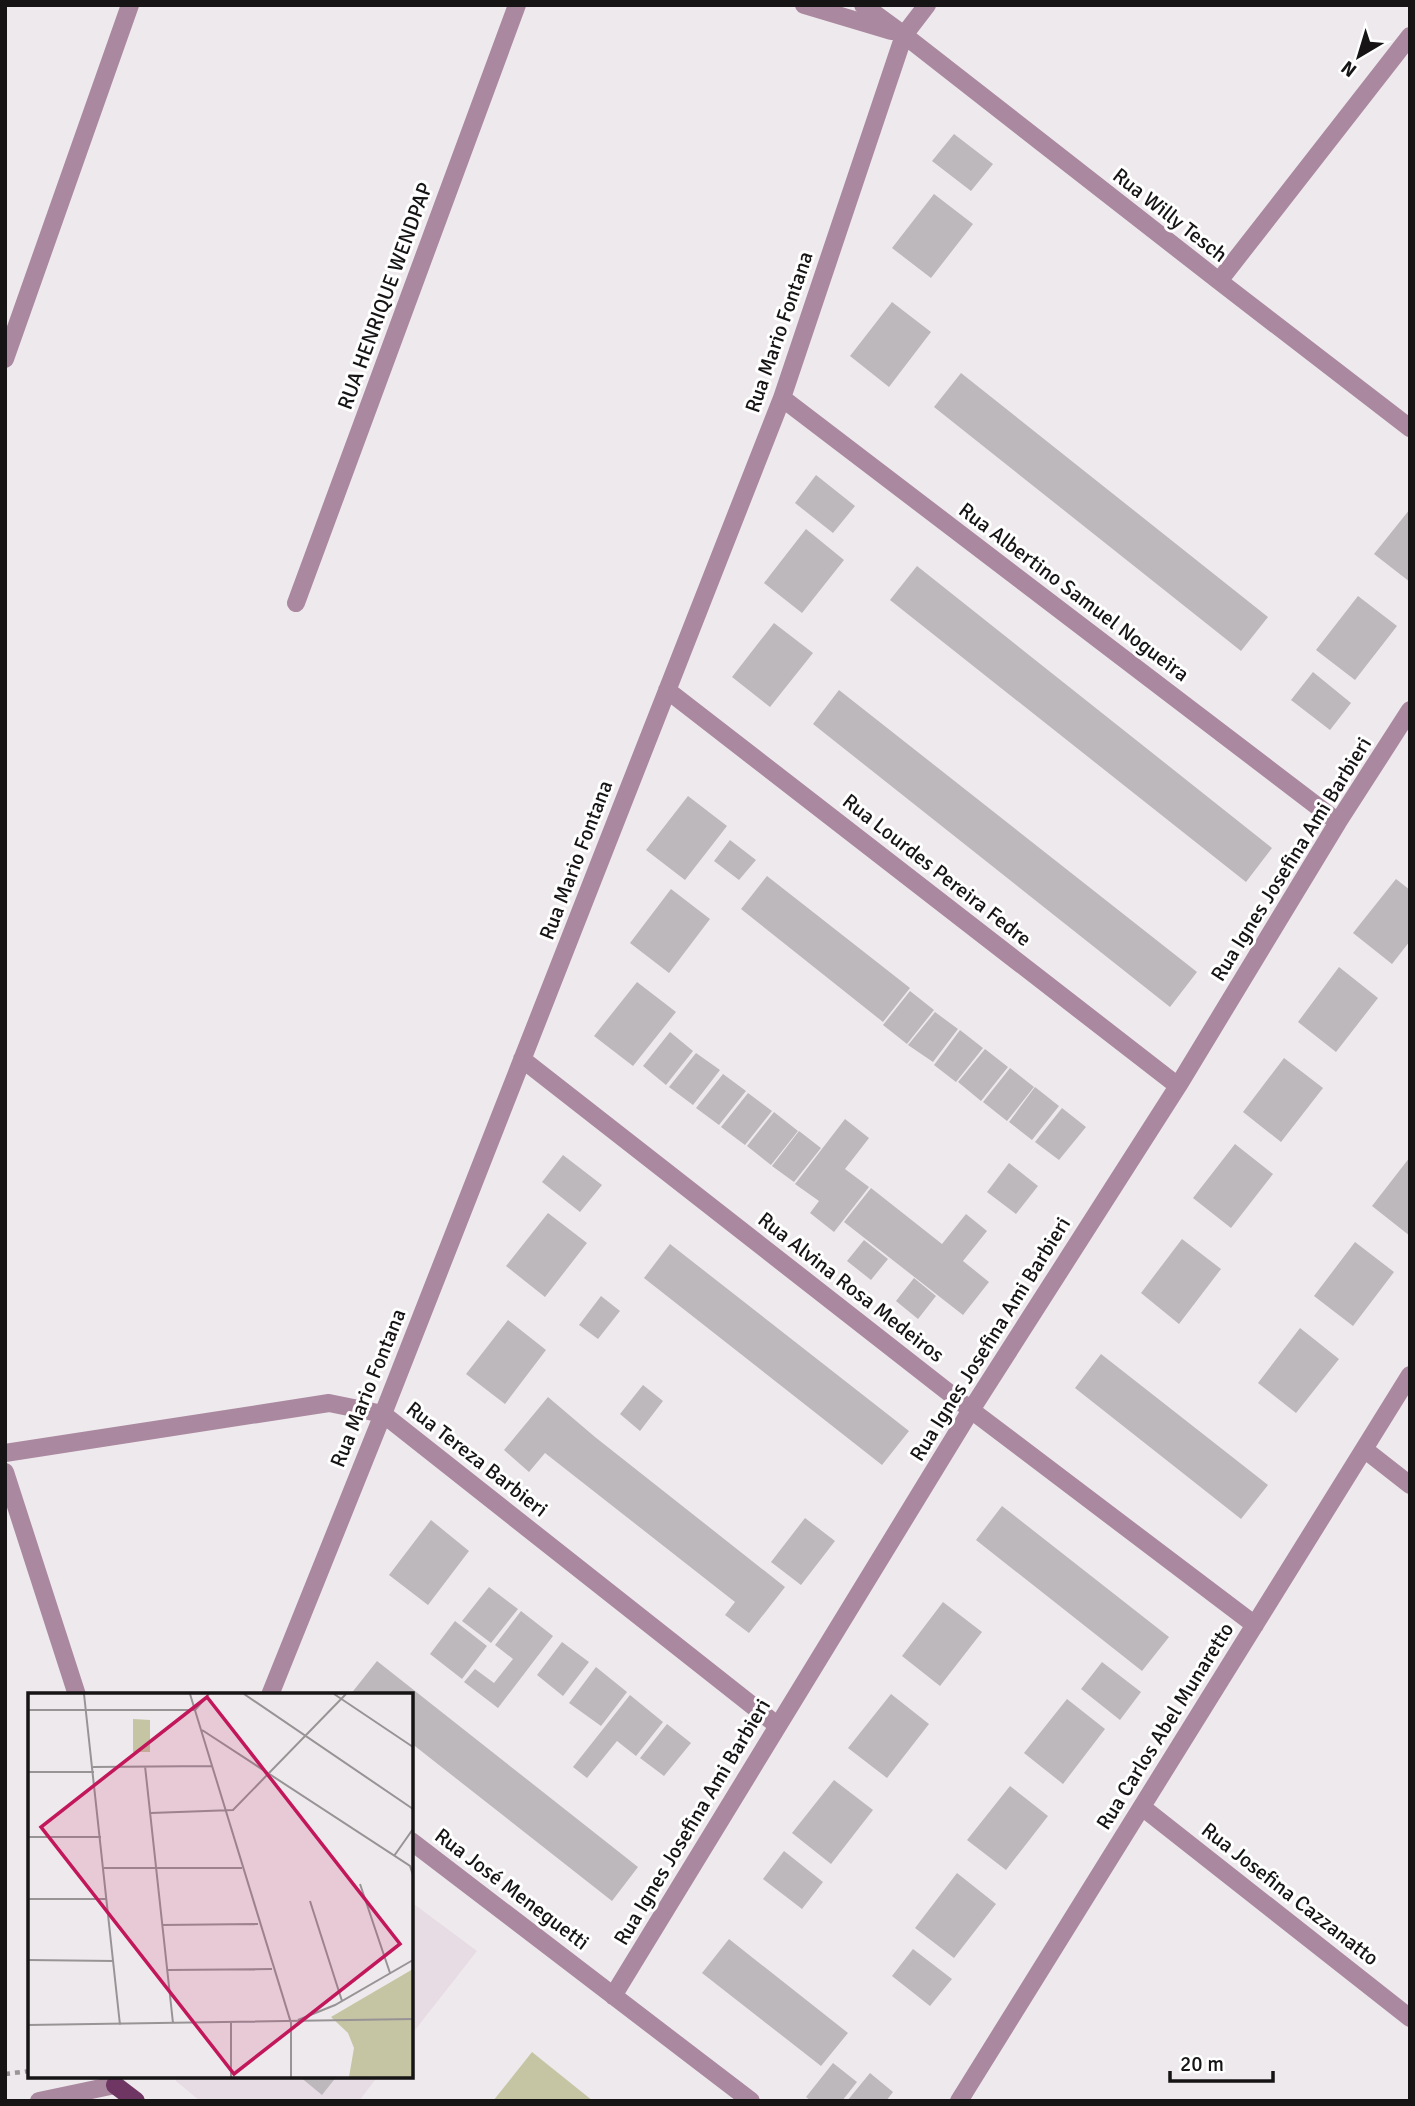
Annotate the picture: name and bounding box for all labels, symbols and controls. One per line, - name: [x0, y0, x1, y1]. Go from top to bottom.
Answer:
- north arrow: [1324, 21, 1394, 91]
- text: N: [1337, 55, 1362, 82]
- street label: Rua Willy Tesch: [1107, 162, 1233, 268]
- street label: RUA HENRIQUE WENDPAP: [332, 179, 438, 413]
- street label: Rua Mario Fontana: [739, 248, 819, 416]
- street label: Rua Albertino Samuel Nogueira: [954, 497, 1194, 687]
- street label: Rua Ignes Josefina Ami Barbieri: [1205, 732, 1377, 986]
- street label: Rua Mario Fontana: [534, 777, 618, 943]
- street label: Rua Lourdes Pereira Fedre: [837, 788, 1037, 952]
- street label: Rua Alvina Rosa Medeiros: [753, 1206, 949, 1368]
- street label: Rua Ignes Josefina Ami Barbieri: [904, 1212, 1076, 1466]
- street label: Rua Mario Fontana: [324, 1305, 412, 1471]
- street label: Rua Tereza Barbieri: [401, 1396, 553, 1522]
- street label: Rua Carlos Abel Munaretto: [1091, 1618, 1239, 1834]
- inset map: [28, 1693, 413, 2078]
- street label: Rua Ignes Josefina Ami Barbieri: [608, 1694, 776, 1950]
- street label: Rua Josefina Cazzanatto: [1196, 1817, 1384, 1971]
- street label: Rua José Meneguetti: [430, 1822, 594, 1956]
- scale bar: [1170, 2039, 1273, 2084]
- text: 20 m: [1180, 2051, 1224, 2077]

